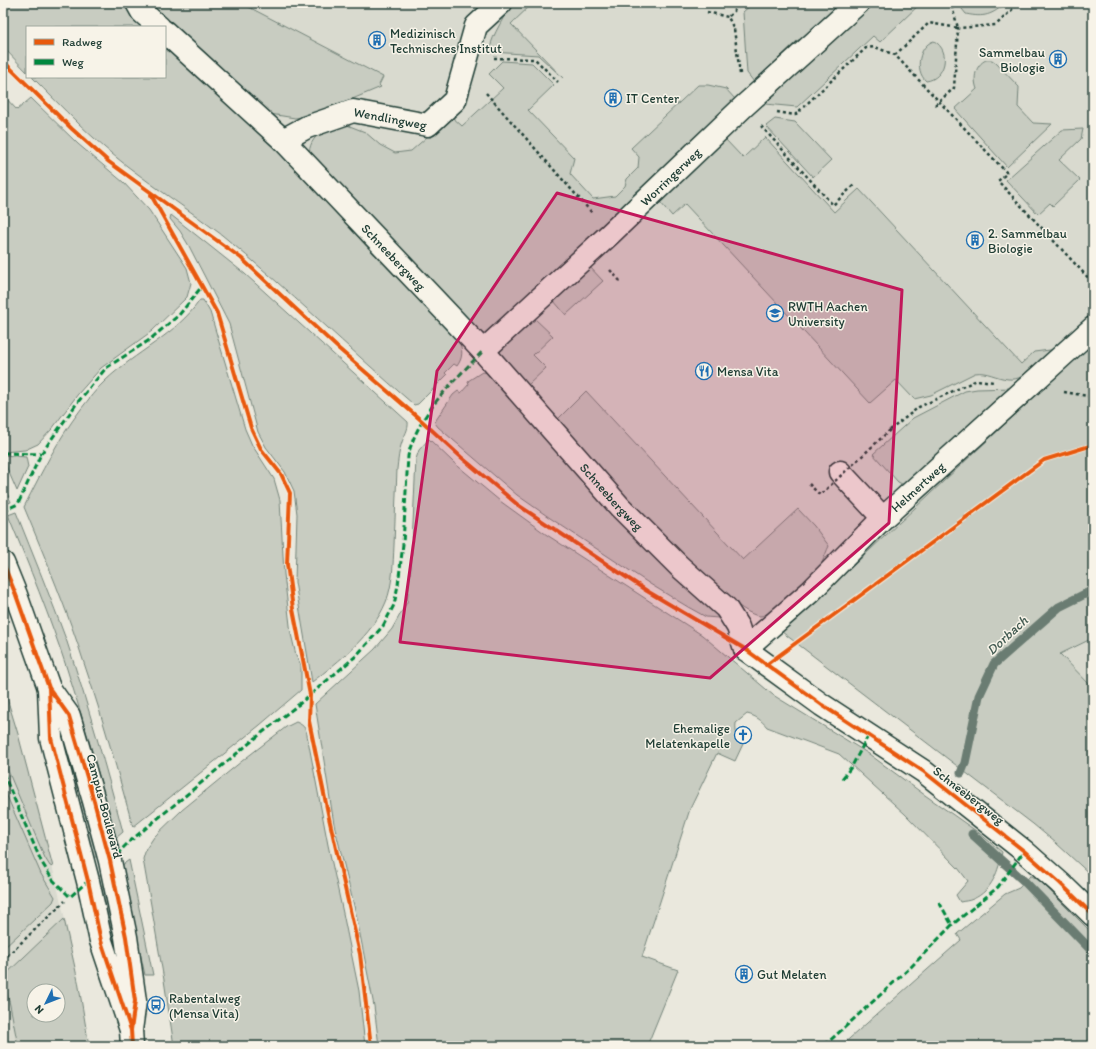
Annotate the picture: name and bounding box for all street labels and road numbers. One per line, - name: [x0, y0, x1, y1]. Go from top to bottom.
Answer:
- street label: Wendlingweg: [353, 104, 428, 133]
- street label: Worringerweg: [637, 144, 704, 209]
- street label: Schneebergweg: [358, 221, 429, 294]
- street label: Helmertweg: [888, 459, 948, 515]
- street label: Schneebergweg: [577, 460, 646, 534]
- street label: Campus-Boulevard: [83, 752, 126, 860]
- street label: Schneebergweg: [930, 763, 1008, 828]

